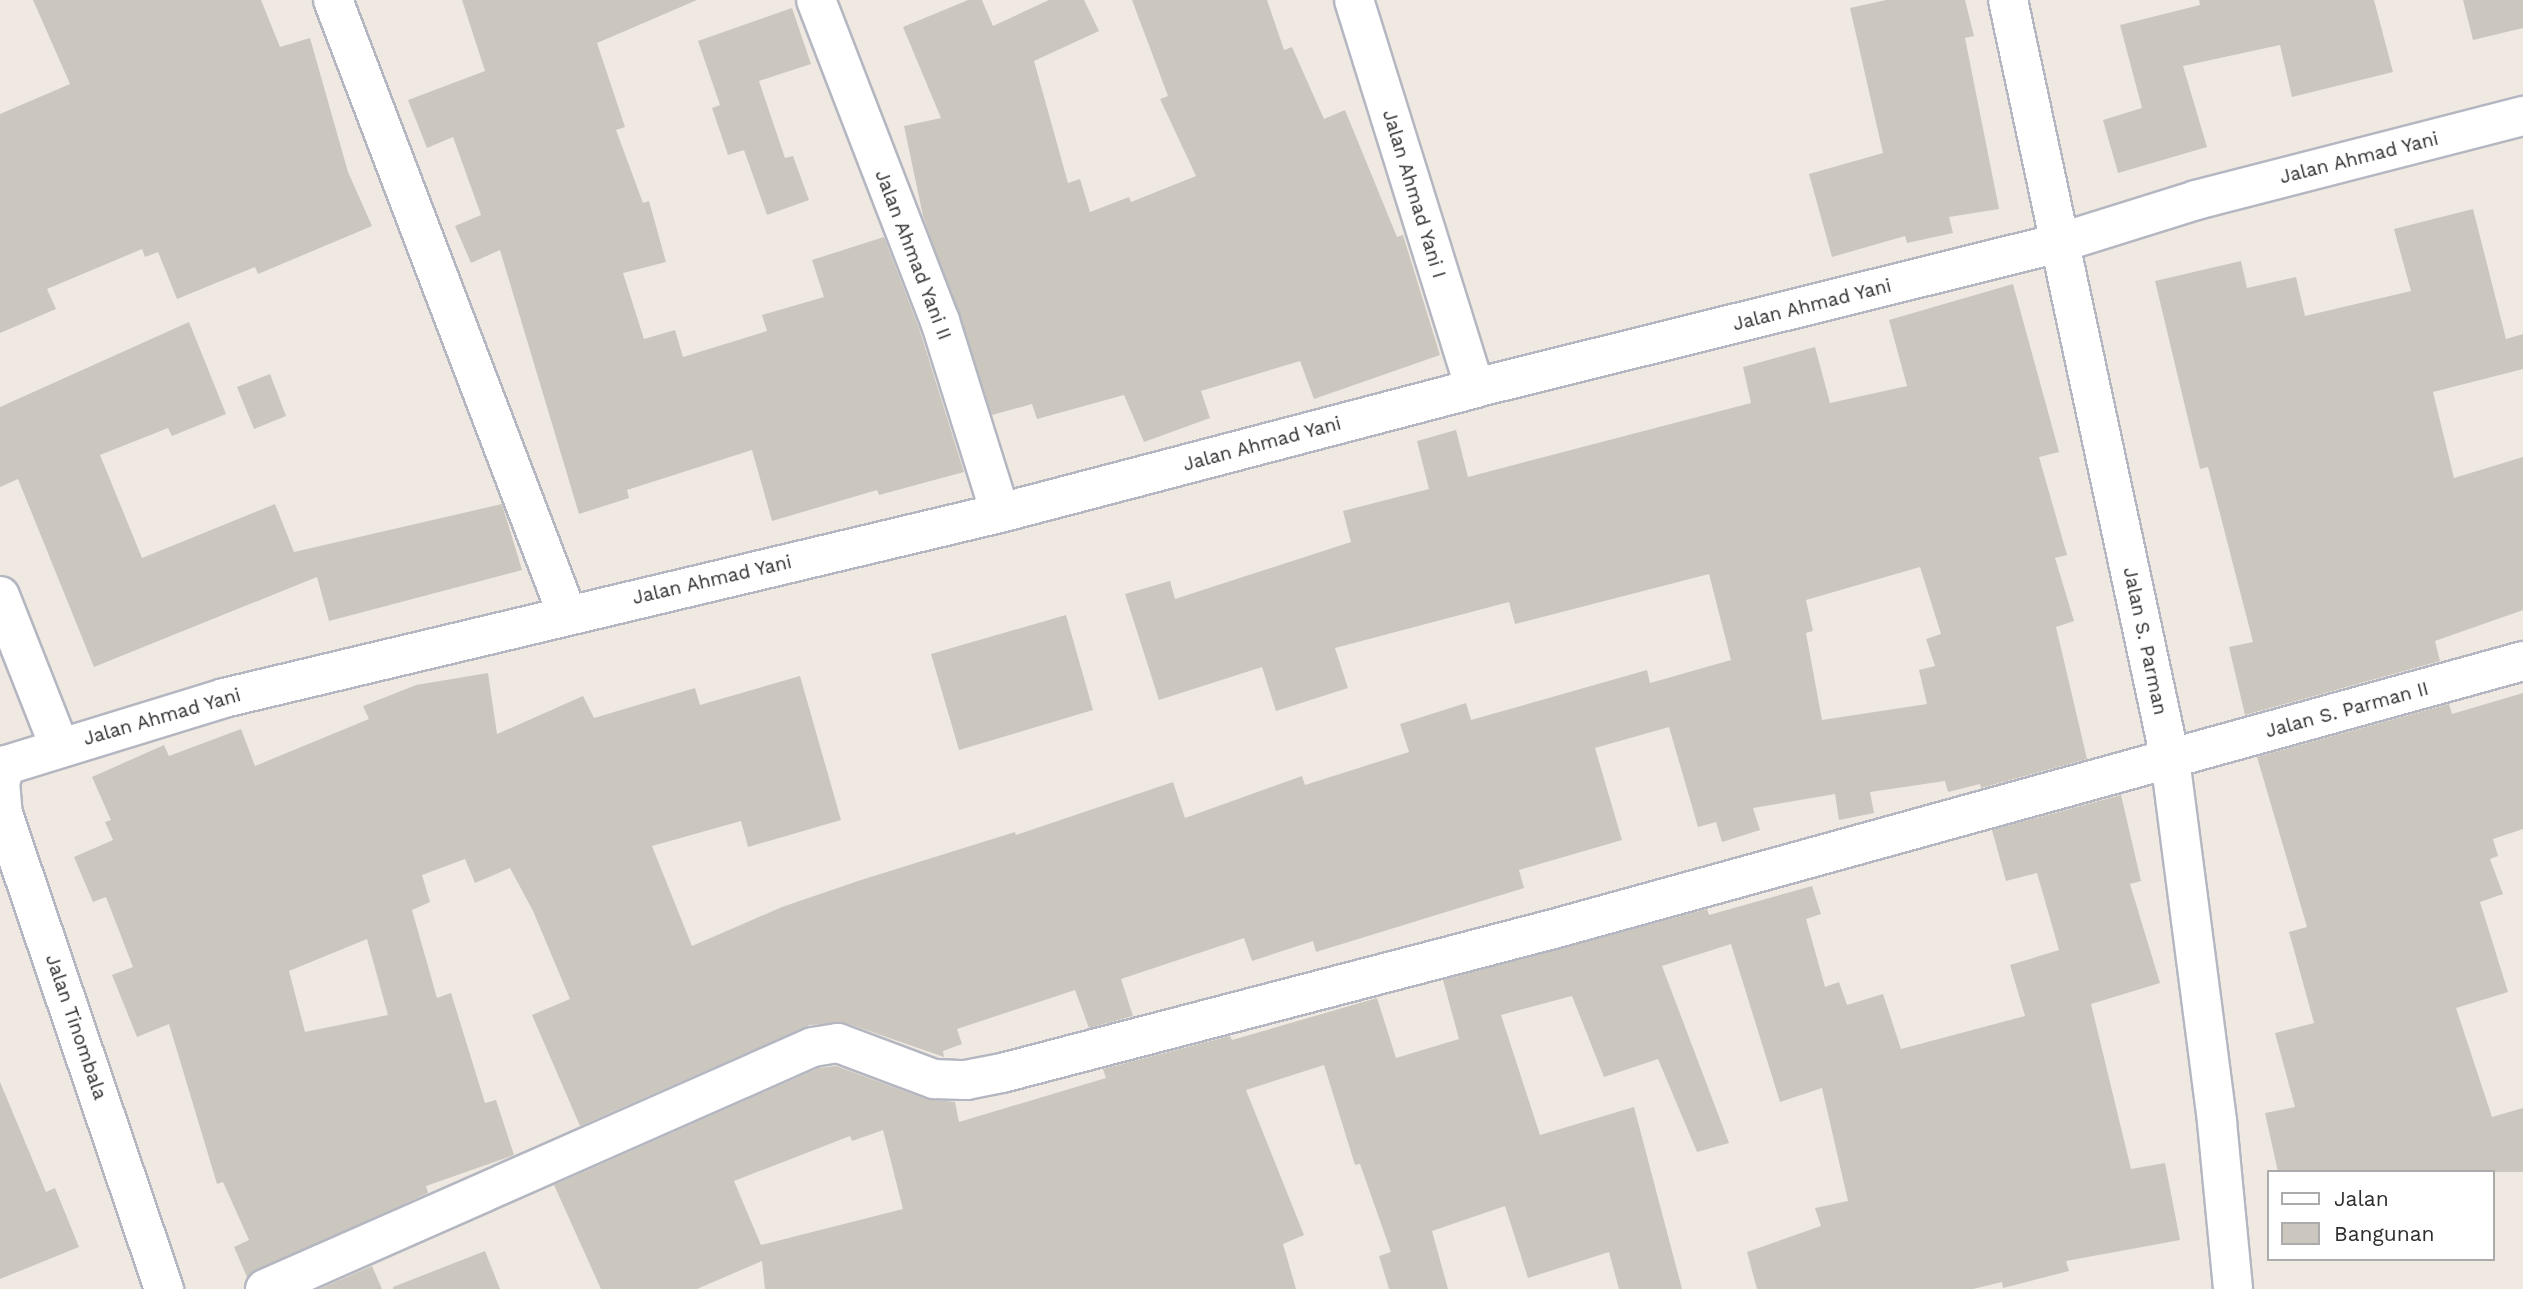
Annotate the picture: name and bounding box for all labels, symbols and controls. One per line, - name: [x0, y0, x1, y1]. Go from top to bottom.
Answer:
- street label: Jalan Ahmad Yani I: [1377, 106, 1451, 282]
- street label: Jalan Ahmad Yani: [2277, 127, 2441, 189]
- street label: Jalan Ahmad Yani II: [870, 166, 956, 344]
- street label: Jalan Ahmad Yani: [1730, 274, 1894, 336]
- street label: Jalan Ahmad Yani: [1180, 412, 1344, 476]
- street label: Jalan Ahmad Yani: [629, 550, 795, 610]
- street label: Jalan S. Parman: [2118, 565, 2172, 717]
- street label: Jalan S. Parman II: [2263, 677, 2431, 743]
- street label: Jalan Ahmad Yani: [80, 683, 244, 751]
- street label: Jalan Tinombala: [40, 951, 112, 1103]
- legend: [2268, 1170, 2495, 1261]
- text: Jalan: [2334, 1186, 2389, 1211]
- text: Bangunan: [2334, 1221, 2435, 1246]

